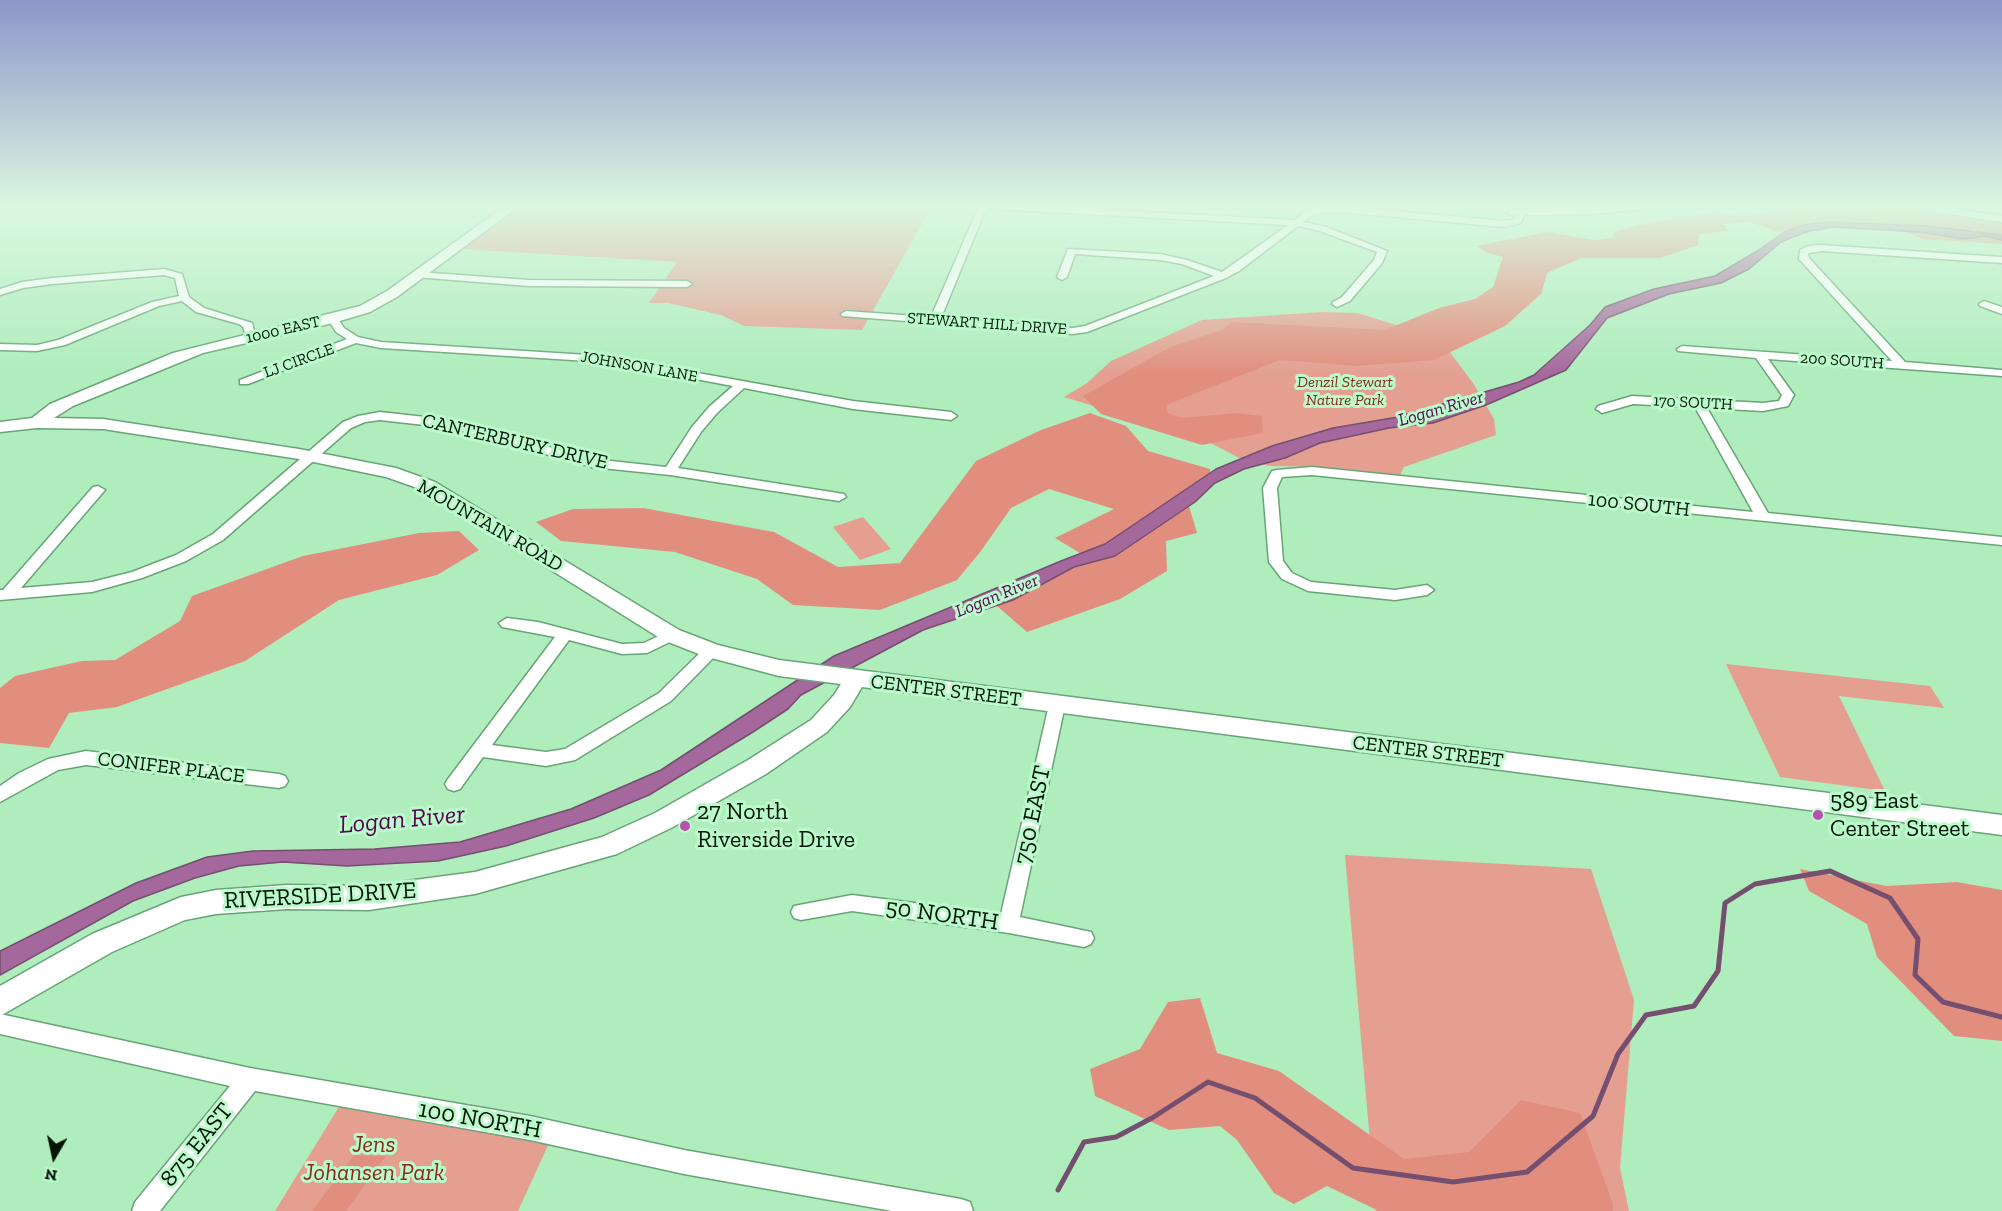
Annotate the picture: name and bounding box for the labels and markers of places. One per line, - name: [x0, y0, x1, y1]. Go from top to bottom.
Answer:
- place label: 589 East Center Street: [1830, 787, 1969, 843]
- place label: 27 North Riverside Drive: [697, 798, 855, 854]
- marker: 589 East Center Street: [1811, 808, 1825, 822]
- marker: 27 North Riverside Drive: [678, 819, 692, 833]

